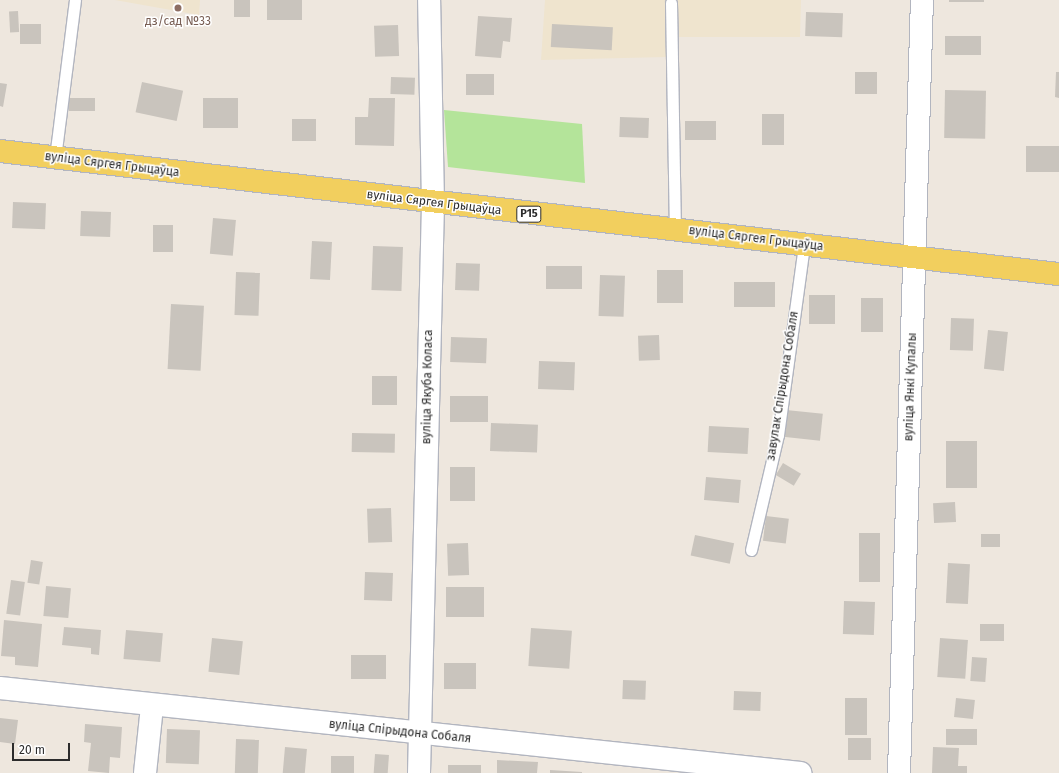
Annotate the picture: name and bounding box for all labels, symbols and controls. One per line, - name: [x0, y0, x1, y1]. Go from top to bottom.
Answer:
- marker: дз/сад №33: [173, 3, 183, 13]
- place label: дз/сад №33: [145, 15, 211, 29]
- street label: вуліца Сяргея Грыцаўца: [44, 150, 180, 180]
- street label: вуліца Сяргея Грыцаўца: [366, 188, 502, 218]
- road number: Р15: [516, 205, 542, 223]
- street label: вуліца Сяргея Грыцаўца: [688, 224, 824, 254]
- street label: завулак Спірыдона Собаля: [764, 310, 802, 462]
- street label: вуліца Якуба Коласа: [420, 330, 436, 444]
- street label: вуліца Янкі Купалы: [902, 332, 920, 442]
- street label: вуліца Спірыдона Собаля: [328, 717, 472, 747]
- scale bar: [14, 735, 72, 761]
- text: 20 m: [19, 743, 45, 757]

